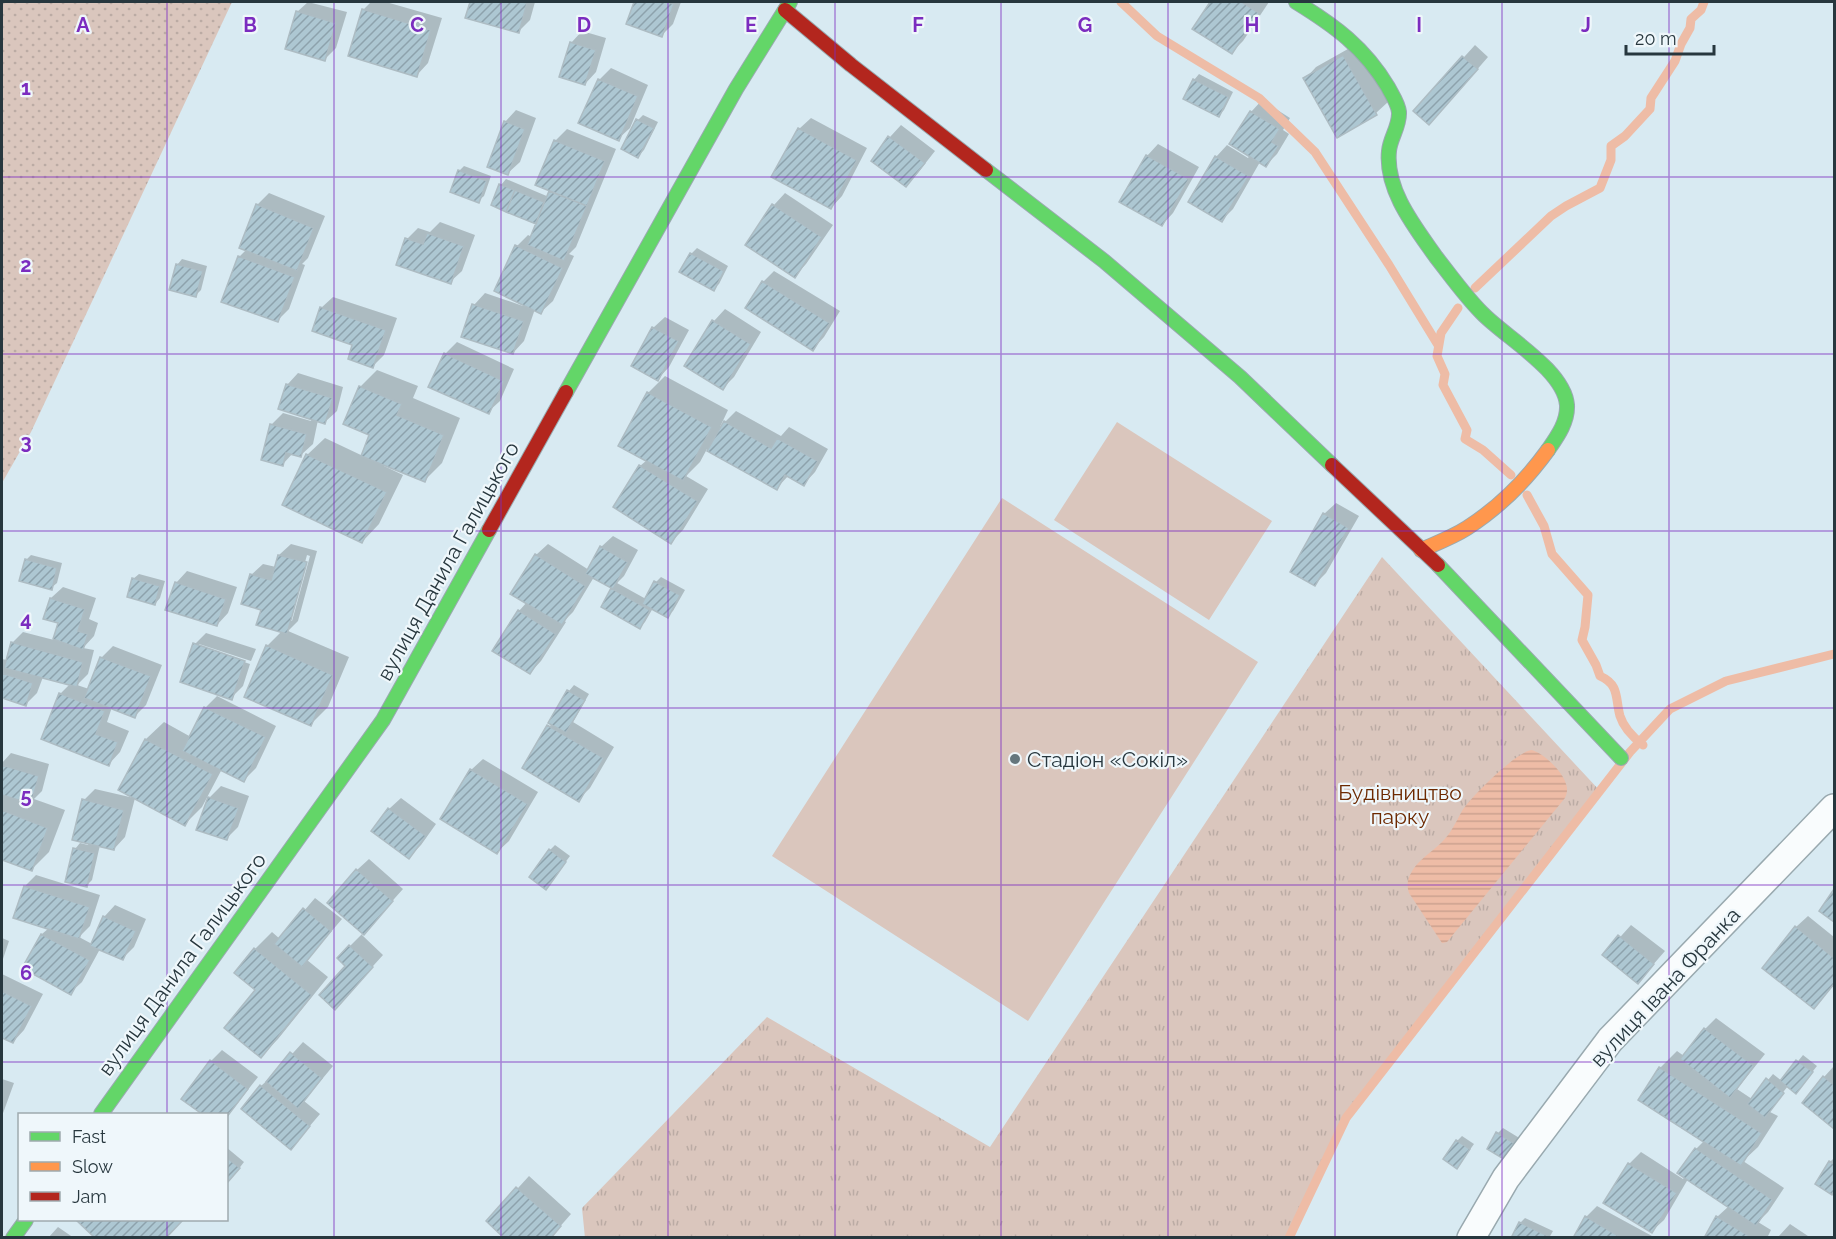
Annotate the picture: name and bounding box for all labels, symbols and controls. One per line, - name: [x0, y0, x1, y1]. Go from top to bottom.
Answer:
- text: A: [76, 13, 90, 37]
- text: B: [243, 13, 257, 37]
- text: C: [410, 13, 424, 37]
- text: D: [577, 13, 591, 37]
- text: E: [745, 13, 757, 37]
- text: F: [912, 13, 924, 37]
- text: G: [1078, 13, 1092, 37]
- text: H: [1245, 13, 1259, 37]
- text: I: [1416, 13, 1422, 37]
- text: J: [1581, 13, 1591, 37]
- scale bar: [1626, 18, 1714, 56]
- text: 20 m: [1635, 28, 1677, 49]
- text: 1: [21, 76, 31, 100]
- text: 2: [20, 253, 32, 277]
- text: 3: [20, 430, 32, 454]
- street label: вулиця Данила Галицького: [372, 437, 524, 685]
- text: 4: [20, 607, 32, 631]
- place label: Стадіон «Сокіл»: [1027, 747, 1188, 772]
- marker: Стадіон «Сокіл»: [1008, 752, 1022, 766]
- park label: Будівництво парку: [1338, 780, 1462, 829]
- text: 5: [20, 784, 32, 808]
- street label: вулиця Данила Галицького: [93, 848, 271, 1080]
- street label: вулиця Івана Франка: [1585, 902, 1745, 1072]
- text: 6: [20, 961, 32, 985]
- legend: [18, 1113, 228, 1221]
- text: Fast: [72, 1126, 106, 1147]
- text: Slow: [72, 1156, 113, 1177]
- text: Jam: [72, 1186, 107, 1207]

